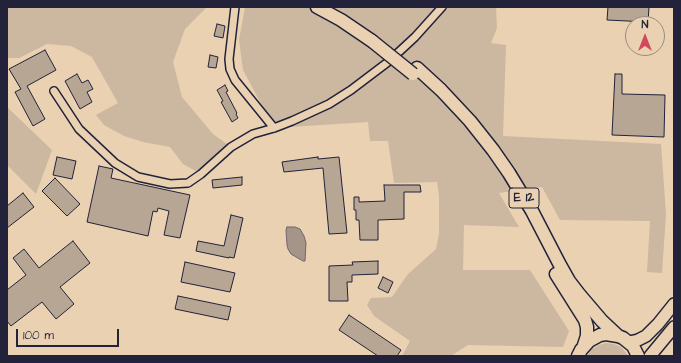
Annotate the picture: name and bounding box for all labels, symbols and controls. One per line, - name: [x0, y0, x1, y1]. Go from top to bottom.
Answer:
- north arrow: [625, 16, 665, 56]
- text: N: [642, 17, 648, 32]
- road number: E 12: [509, 188, 539, 208]
- scale bar: [18, 321, 121, 347]
- text: 100 m: [23, 327, 54, 344]

